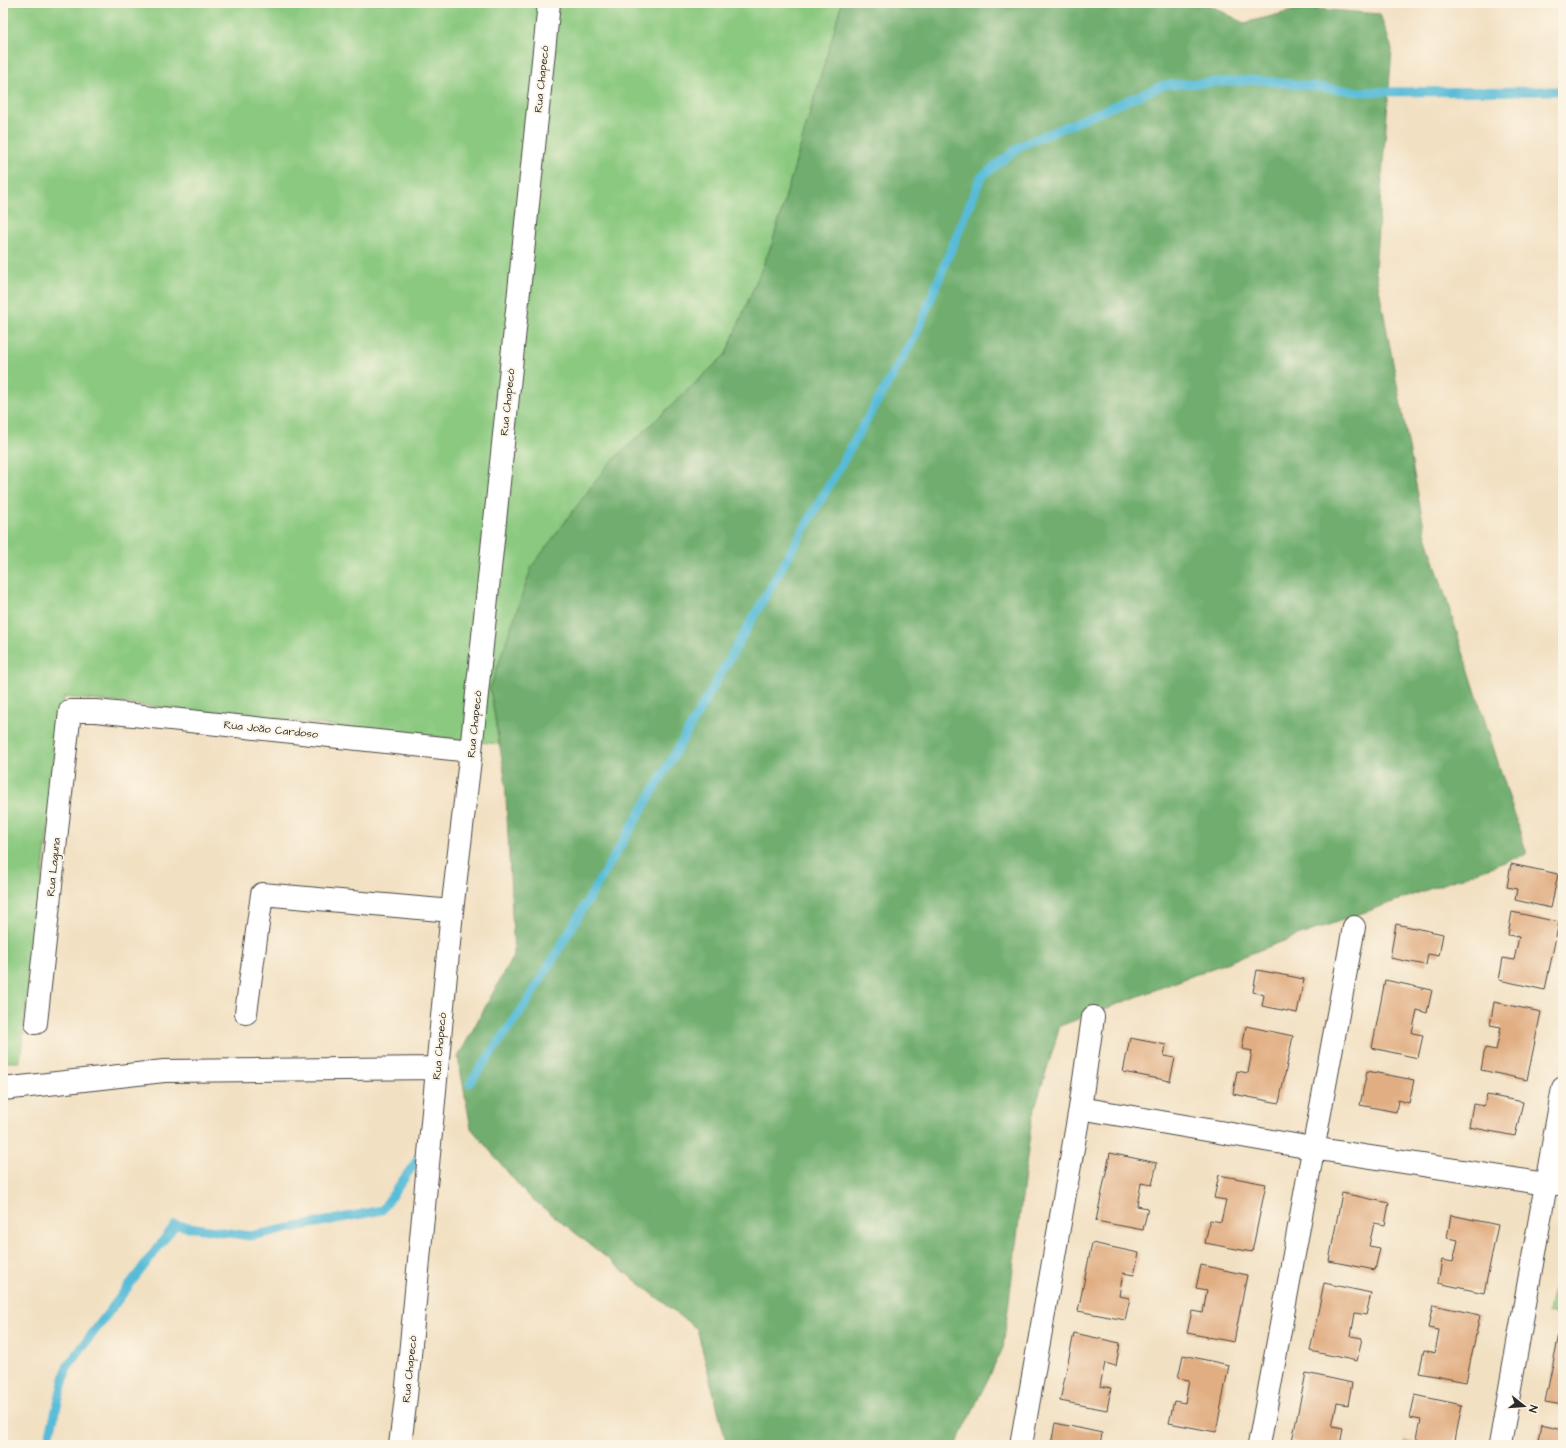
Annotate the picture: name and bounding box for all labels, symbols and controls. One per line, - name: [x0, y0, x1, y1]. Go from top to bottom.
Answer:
- street label: Rua Chapecó: [531, 44, 553, 113]
- street label: Rua Chapecó: [497, 367, 519, 436]
- street label: Rua Chapecó: [464, 689, 486, 758]
- street label: Rua João Cardoso: [223, 717, 320, 742]
- street label: Rua Laguna: [43, 837, 65, 897]
- street label: Rua Chapecó: [429, 1011, 450, 1080]
- street label: Rua Chapecó: [399, 1334, 421, 1403]
- north arrow: [1504, 1386, 1544, 1426]
- text: N: [1525, 1403, 1541, 1414]

